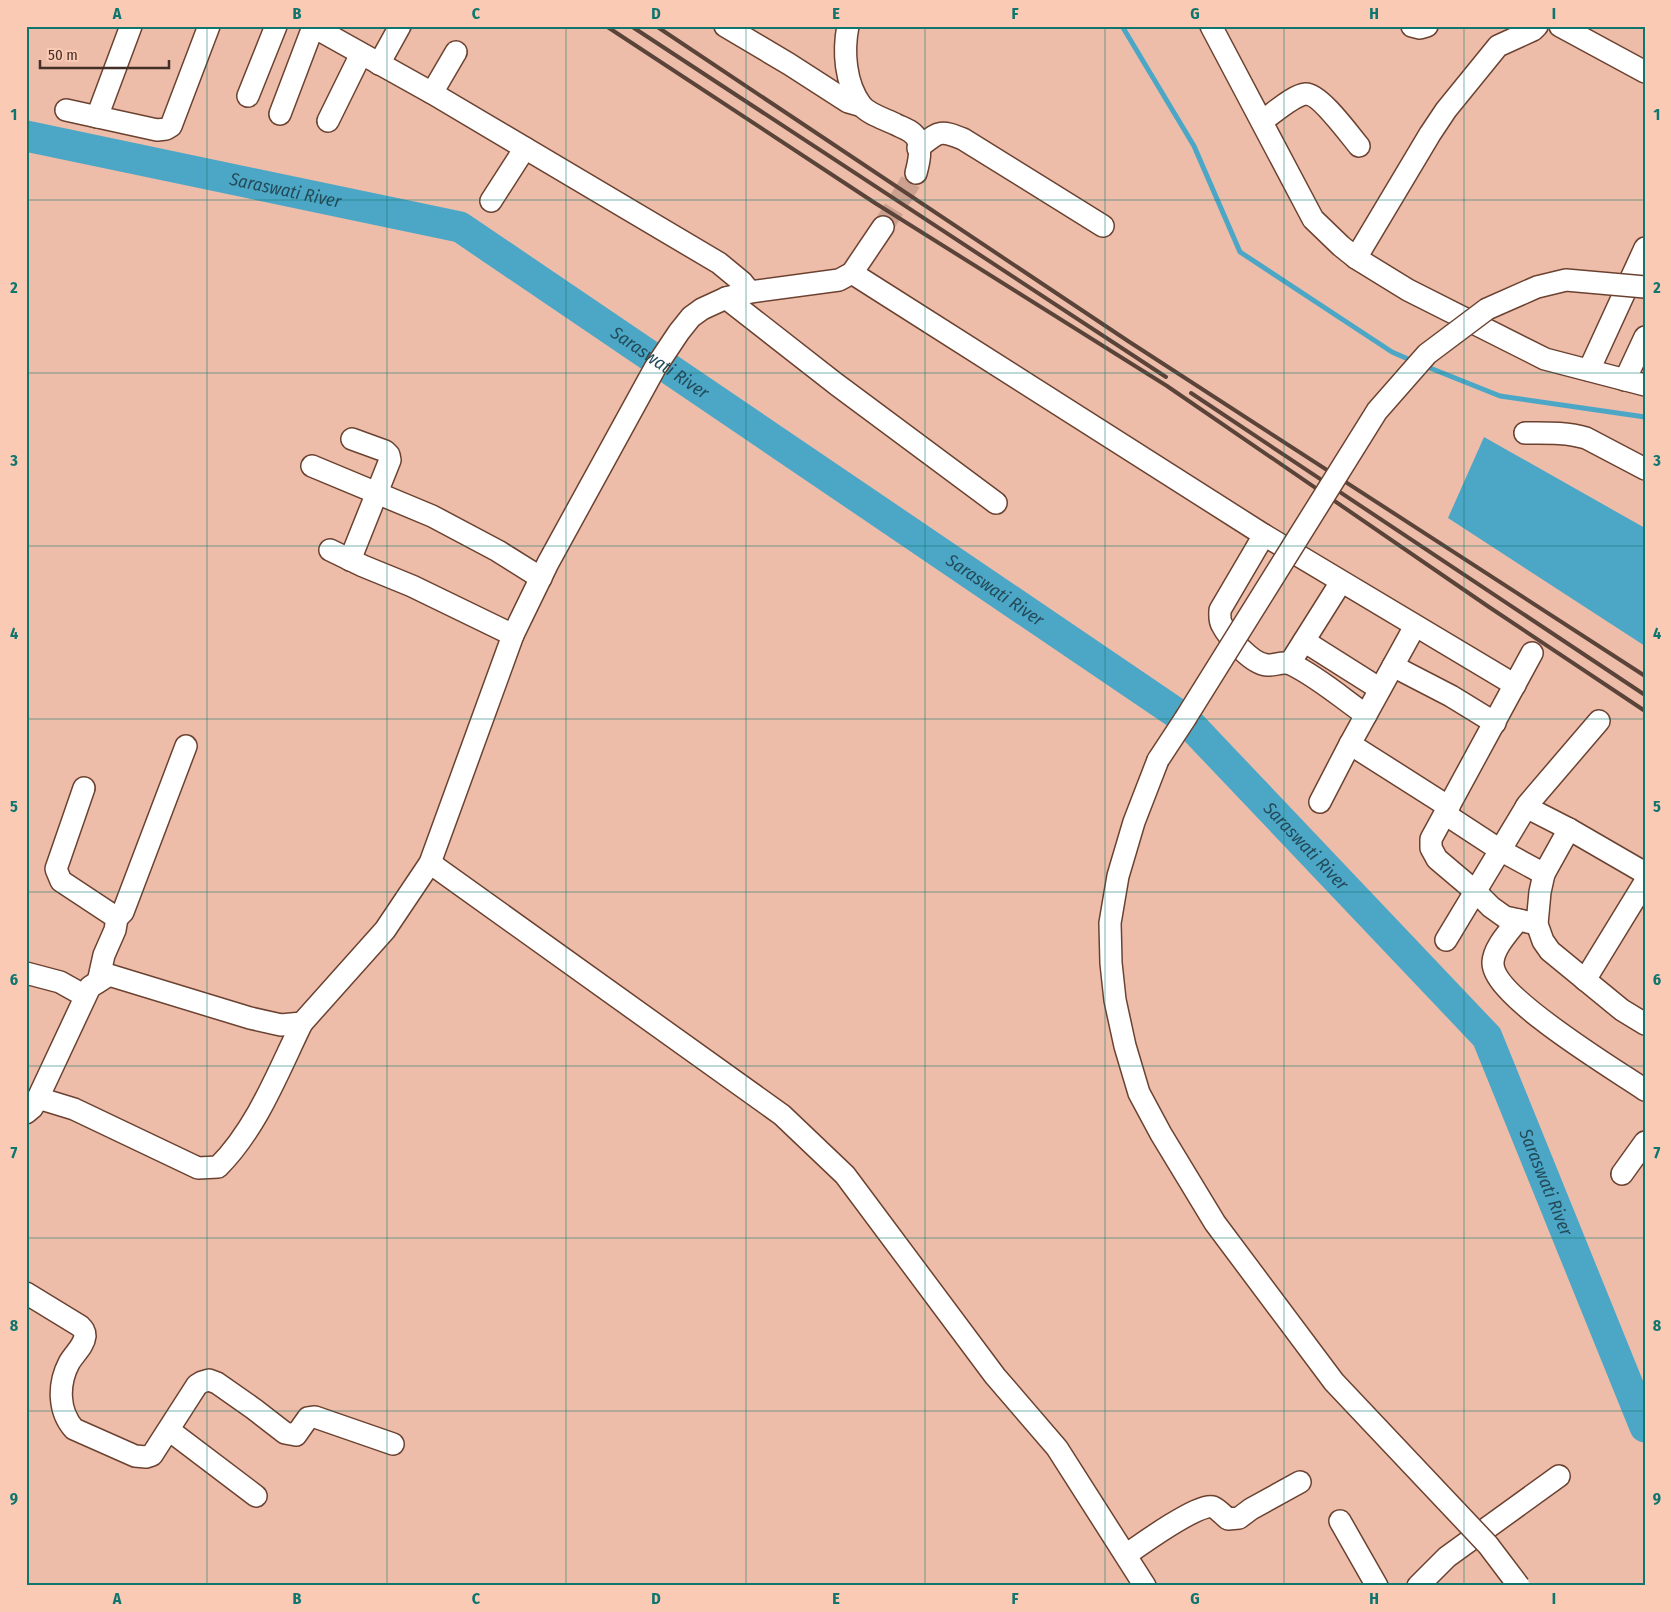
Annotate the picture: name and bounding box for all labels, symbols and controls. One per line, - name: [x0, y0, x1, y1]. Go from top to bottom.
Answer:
- text: A: [112, 4, 122, 23]
- text: B: [293, 4, 302, 23]
- text: C: [472, 4, 481, 23]
- text: D: [651, 4, 661, 23]
- text: E: [832, 4, 840, 23]
- text: F: [1011, 4, 1019, 23]
- text: G: [1190, 4, 1200, 23]
- text: H: [1369, 4, 1379, 23]
- text: I: [1552, 4, 1556, 23]
- scale bar: [40, 38, 169, 70]
- text: 50 m: [48, 46, 78, 64]
- text: 1: [11, 105, 17, 124]
- text: 1: [1654, 105, 1660, 124]
- water label: Saraswati River: [227, 168, 344, 213]
- text: 2: [9, 278, 18, 297]
- text: 2: [1652, 278, 1661, 297]
- water label: Saraswati River: [606, 321, 714, 404]
- text: 3: [9, 451, 18, 470]
- text: 3: [1652, 451, 1661, 470]
- water label: Saraswati River: [941, 549, 1049, 631]
- text: 4: [10, 624, 18, 643]
- text: 4: [1653, 624, 1661, 643]
- text: 5: [10, 797, 18, 816]
- water label: Saraswati River: [1258, 797, 1353, 895]
- text: 5: [1653, 797, 1661, 816]
- text: 6: [10, 970, 18, 989]
- text: 6: [1653, 970, 1661, 989]
- water label: Saraswati River: [1514, 1125, 1578, 1240]
- text: 7: [11, 1143, 18, 1162]
- text: 7: [1654, 1143, 1661, 1162]
- text: 8: [10, 1316, 19, 1335]
- text: 8: [1653, 1316, 1662, 1335]
- text: 9: [10, 1489, 18, 1508]
- text: 9: [1653, 1489, 1661, 1508]
- text: A: [112, 1589, 122, 1608]
- text: B: [293, 1589, 302, 1608]
- text: C: [472, 1589, 481, 1608]
- text: D: [651, 1589, 661, 1608]
- text: E: [832, 1589, 840, 1608]
- text: F: [1011, 1589, 1019, 1608]
- text: G: [1190, 1589, 1200, 1608]
- text: H: [1369, 1589, 1379, 1608]
- text: I: [1552, 1589, 1556, 1608]

